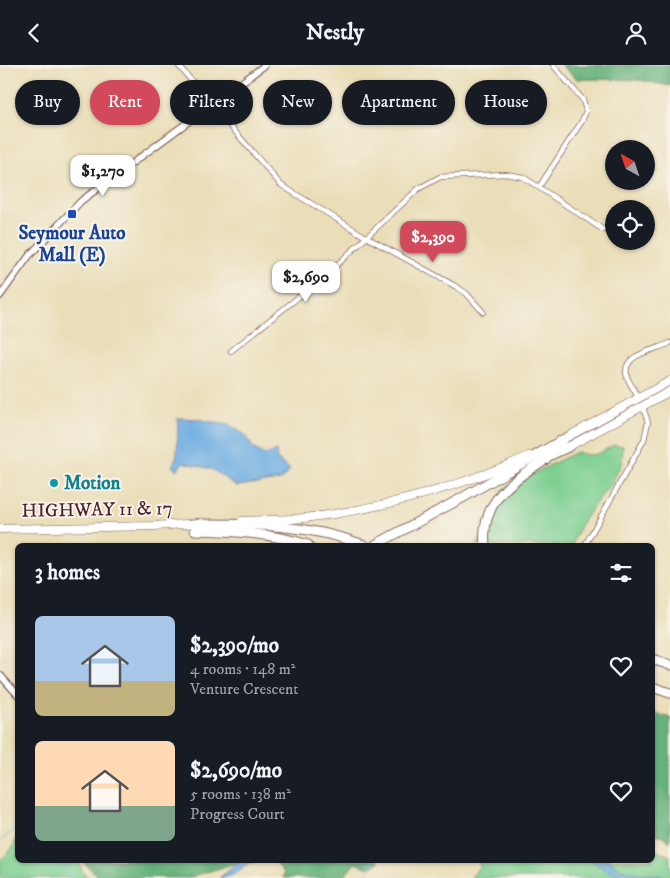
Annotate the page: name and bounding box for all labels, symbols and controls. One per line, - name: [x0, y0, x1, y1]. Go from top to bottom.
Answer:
- icon: back: [20, 19, 48, 47]
- text: Nestly: [306, 19, 364, 46]
- icon: person: [622, 19, 650, 47]
- chip: Buy: [15, 80, 80, 125]
- chip: Rent: [90, 80, 160, 125]
- chip: Filters: [170, 80, 253, 125]
- chip: New: [263, 80, 332, 125]
- chip: Apartment: [342, 80, 455, 125]
- chip: House: [465, 80, 547, 125]
- north arrow: [605, 140, 655, 190]
- map controls: [605, 140, 655, 250]
- pin: $1,270: [62, 155, 144, 197]
- text: $1,270: [81, 161, 125, 181]
- button: locate: [605, 200, 655, 250]
- marker: Seymour Auto Mall (E): [66, 208, 78, 220]
- pin: $2,390: [392, 221, 474, 263]
- place label: Seymour Auto Mall (E): [18, 222, 126, 267]
- text: $2,390: [411, 227, 455, 247]
- pin: $2,690: [265, 261, 347, 303]
- text: $2,690: [283, 267, 329, 287]
- place label: Motion: [64, 472, 122, 495]
- marker: Motion: [48, 477, 60, 489]
- street label: HIGHWAY 11 & 17: [21, 497, 173, 523]
- icon: filters: [607, 559, 635, 587]
- text: 3 homes: [35, 560, 100, 586]
- text: $2,390/mo: [190, 633, 279, 659]
- icon: home: [75, 636, 135, 696]
- icon: heart: [607, 652, 635, 680]
- text: 4 rooms · 148 m²: [190, 659, 295, 679]
- text: Venture Crescent: [190, 679, 298, 699]
- text: $2,690/mo: [190, 758, 282, 784]
- icon: home: [75, 761, 135, 821]
- icon: heart: [607, 777, 635, 805]
- text: 5 rooms · 138 m²: [190, 784, 291, 804]
- text: Progress Court: [190, 804, 285, 824]

